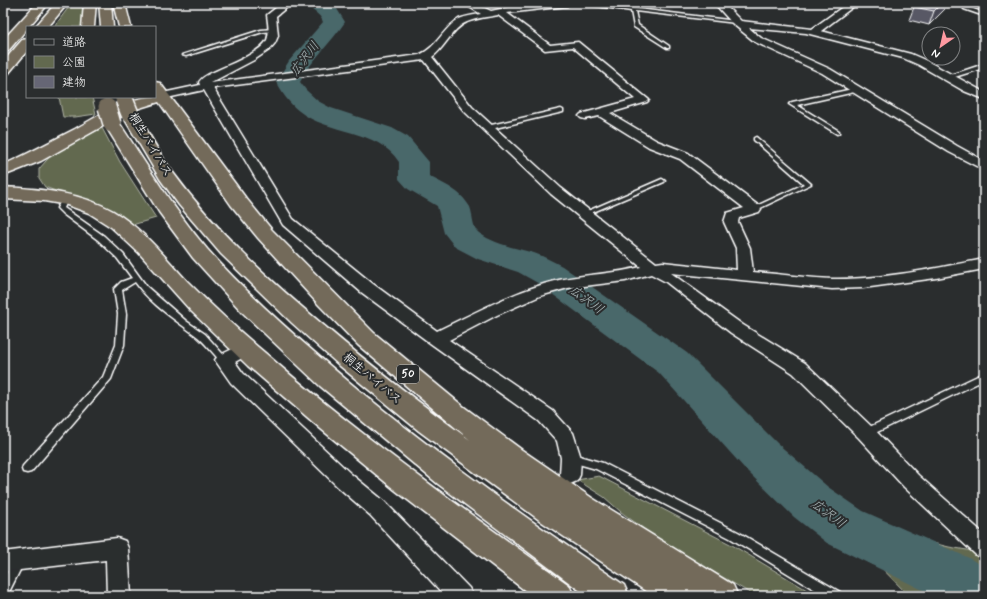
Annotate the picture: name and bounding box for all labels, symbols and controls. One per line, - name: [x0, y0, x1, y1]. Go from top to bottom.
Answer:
- legend: [26, 26, 156, 98]
- north arrow: [921, 26, 961, 66]
- text: 道路: [62, 35, 86, 51]
- water label: 広沢川: [286, 38, 324, 80]
- text: N: [929, 46, 943, 61]
- text: 公園: [62, 55, 86, 71]
- text: 建物: [62, 75, 86, 91]
- street label: 桐生バイパス: [125, 110, 175, 180]
- water label: 広沢川: [565, 282, 607, 318]
- street label: 桐生バイパス: [339, 350, 405, 408]
- road number: 50: [397, 365, 419, 383]
- water label: 広沢川: [807, 496, 849, 532]

